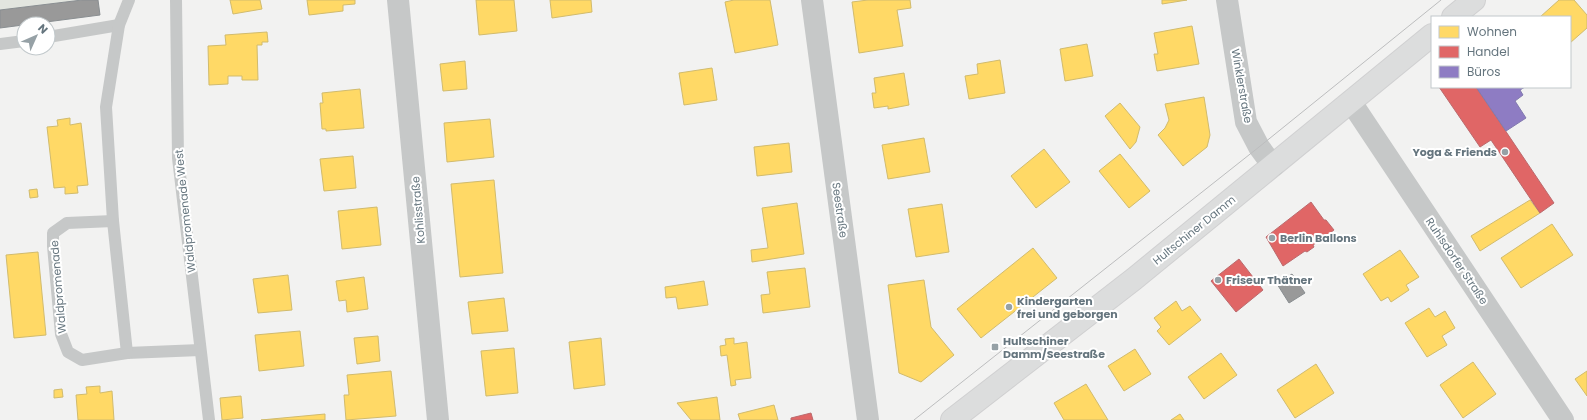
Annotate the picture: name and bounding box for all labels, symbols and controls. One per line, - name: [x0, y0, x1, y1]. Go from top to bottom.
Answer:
- north arrow: [16, 16, 56, 56]
- legend: [1431, 16, 1571, 88]
- text: N: [34, 20, 52, 38]
- text: Wohnen: [1467, 23, 1517, 40]
- text: Handel: [1467, 43, 1510, 60]
- street label: Winklerstraße: [1228, 47, 1256, 125]
- text: Büros: [1467, 63, 1500, 80]
- place label: Yoga & Friends: [1412, 144, 1497, 160]
- marker: Yoga & Friends: [1500, 147, 1510, 157]
- street label: Waldpromenade West: [171, 148, 199, 274]
- street label: Kohlisstraße: [407, 176, 429, 244]
- street label: Seestraße: [828, 181, 852, 239]
- street label: Hultschiner Damm: [1149, 192, 1239, 268]
- street label: Ruhlsdorfer Straße: [1422, 214, 1492, 308]
- place label: Berlin Ballons: [1280, 230, 1357, 246]
- marker: Berlin Ballons: [1267, 233, 1277, 243]
- street label: Waldpromenade: [46, 239, 70, 334]
- place label: Friseur Thätner: [1226, 272, 1312, 288]
- marker: Friseur Thätner: [1213, 275, 1223, 285]
- place label: Kindergarten frei und geborgen: [1017, 293, 1118, 322]
- marker: Kindergarten frei und geborgen: [1004, 302, 1014, 312]
- place label: Hultschiner Damm/Seestraße: [1003, 333, 1105, 362]
- marker: Hultschiner Damm/Seestraße: [990, 342, 1000, 352]

